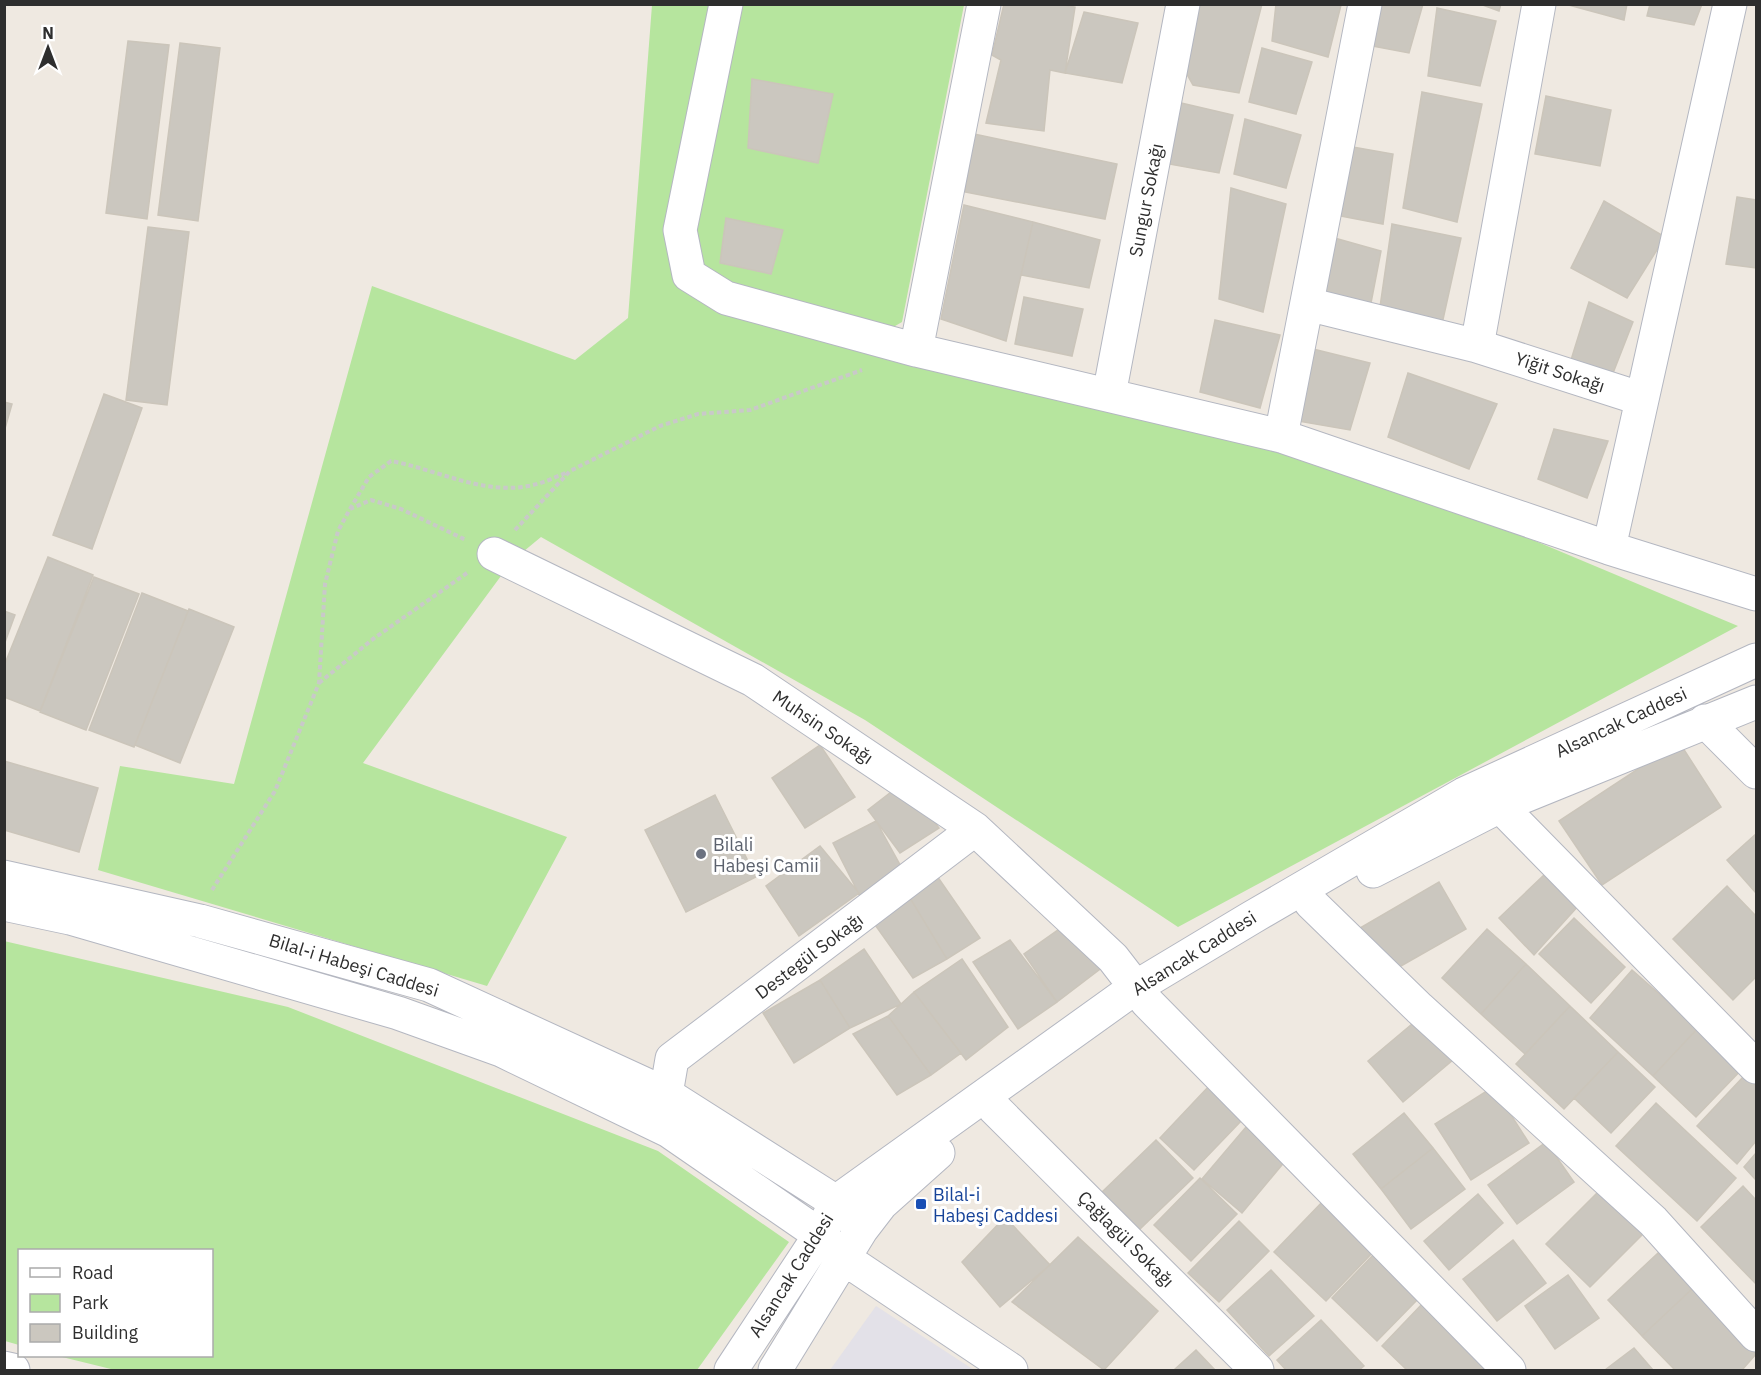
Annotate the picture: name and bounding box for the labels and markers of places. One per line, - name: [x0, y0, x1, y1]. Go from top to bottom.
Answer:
- place label: Bilali Habeşi Camii: [713, 833, 819, 877]
- marker: Bilali Habeşi Camii: [694, 847, 708, 861]
- place label: Bilal-i Habeşi Caddesi: [933, 1183, 1058, 1227]
- marker: Bilal-i Habeşi Caddesi: [914, 1197, 928, 1211]

